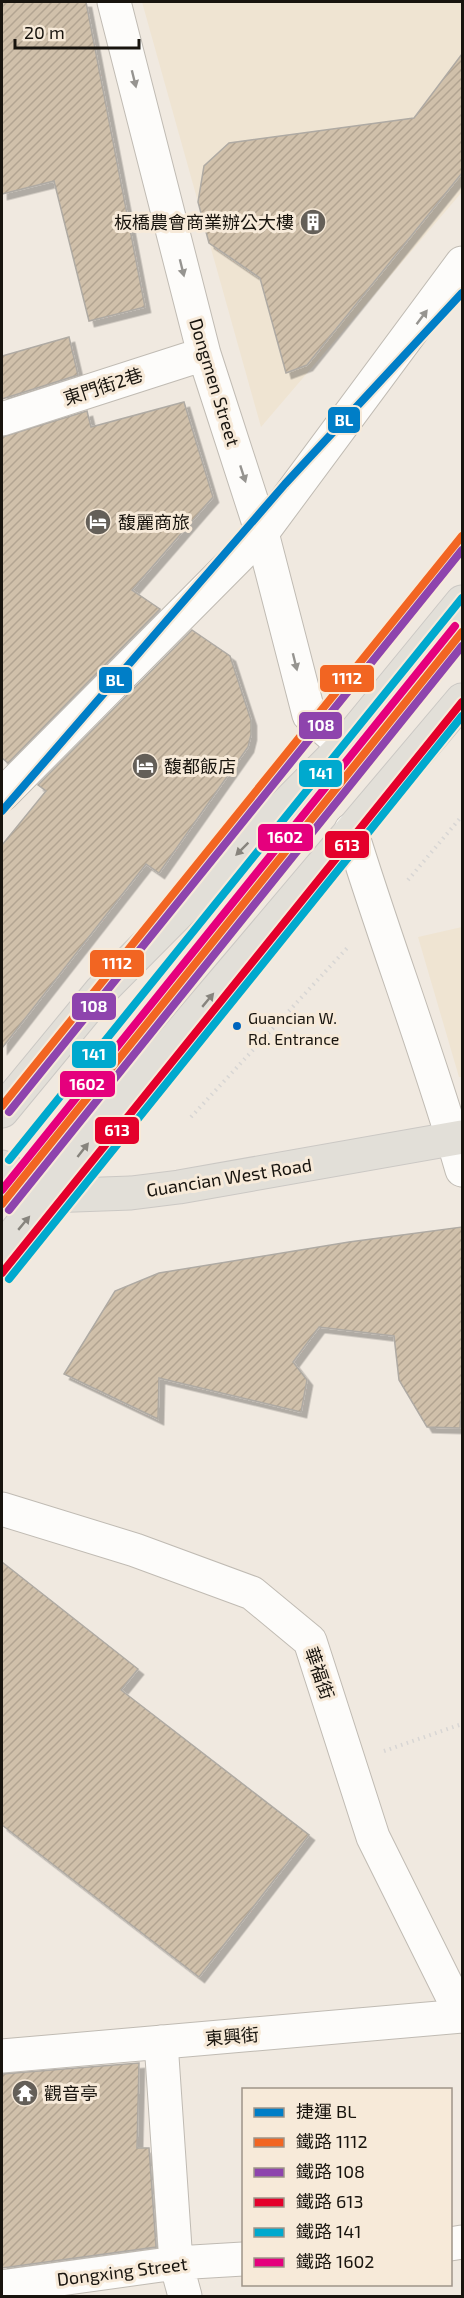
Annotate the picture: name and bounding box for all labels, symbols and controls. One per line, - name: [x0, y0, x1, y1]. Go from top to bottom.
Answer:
- scale bar: [15, 12, 140, 50]
- text: 20 m: [24, 21, 65, 43]
- one-way arrow: [129, 69, 139, 88]
- building icon: 板橋農會商業辦公大樓: [298, 207, 328, 237]
- place label: 板橋農會商業辦公大樓: [114, 211, 294, 233]
- one-way arrow: [177, 258, 187, 277]
- one-way arrow: [416, 310, 428, 326]
- street label: Dongmen Street: [185, 315, 245, 449]
- street label: 東門街2巷: [61, 363, 145, 409]
- line badge: BL: [327, 406, 361, 434]
- text: BL: [335, 410, 354, 429]
- one-way arrow: [239, 465, 248, 483]
- hotel icon: 馥麗商旅: [83, 507, 113, 537]
- place label: 馥麗商旅: [118, 511, 190, 533]
- one-way arrow: [291, 653, 301, 672]
- line badge: 1112: [319, 664, 375, 693]
- line badge: BL: [98, 666, 133, 694]
- text: 1112: [332, 668, 362, 687]
- text: BL: [106, 670, 125, 689]
- line badge: 108: [298, 711, 343, 740]
- text: 108: [308, 715, 335, 734]
- hotel icon: 馥都飯店: [130, 751, 160, 781]
- place label: 馥都飯店: [164, 755, 236, 777]
- line badge: 141: [298, 759, 343, 788]
- text: 141: [309, 763, 333, 782]
- line badge: 1602: [257, 823, 314, 852]
- text: 1602: [267, 827, 303, 846]
- line badge: 613: [324, 830, 370, 859]
- text: 613: [334, 835, 360, 854]
- one-way arrow: [236, 841, 250, 855]
- line badge: 1112: [89, 949, 145, 978]
- text: 1112: [102, 953, 132, 972]
- line badge: 108: [71, 992, 117, 1021]
- one-way arrow: [201, 993, 214, 1008]
- text: 108: [81, 996, 108, 1015]
- place label: Guancian W. Rd. Entrance: [248, 1008, 339, 1048]
- marker: Guancian W. Rd. Entrance: [231, 1020, 243, 1032]
- line badge: 141: [71, 1040, 117, 1069]
- text: 141: [82, 1044, 106, 1063]
- line badge: 1602: [59, 1070, 116, 1098]
- text: 1602: [69, 1074, 105, 1093]
- line badge: 613: [94, 1116, 140, 1145]
- text: 613: [104, 1120, 130, 1139]
- one-way arrow: [77, 1142, 90, 1158]
- street label: Guancian West Road: [145, 1153, 313, 1201]
- one-way arrow: [17, 1216, 30, 1231]
- street label: 華福街: [301, 1644, 339, 1702]
- street label: 東興街: [204, 2023, 260, 2049]
- temple icon: 觀音亭: [10, 2078, 40, 2108]
- place label: 觀音亭: [44, 2082, 98, 2104]
- legend: [242, 2088, 452, 2286]
- text: 捷運 BL: [296, 2100, 356, 2122]
- text: 鐵路 1112: [296, 2130, 368, 2152]
- text: 鐵路 108: [296, 2160, 365, 2182]
- text: 鐵路 613: [296, 2190, 363, 2212]
- text: 鐵路 141: [296, 2220, 361, 2242]
- text: 鐵路 1602: [296, 2250, 374, 2272]
- street label: Dongxing Street: [56, 2252, 189, 2290]

